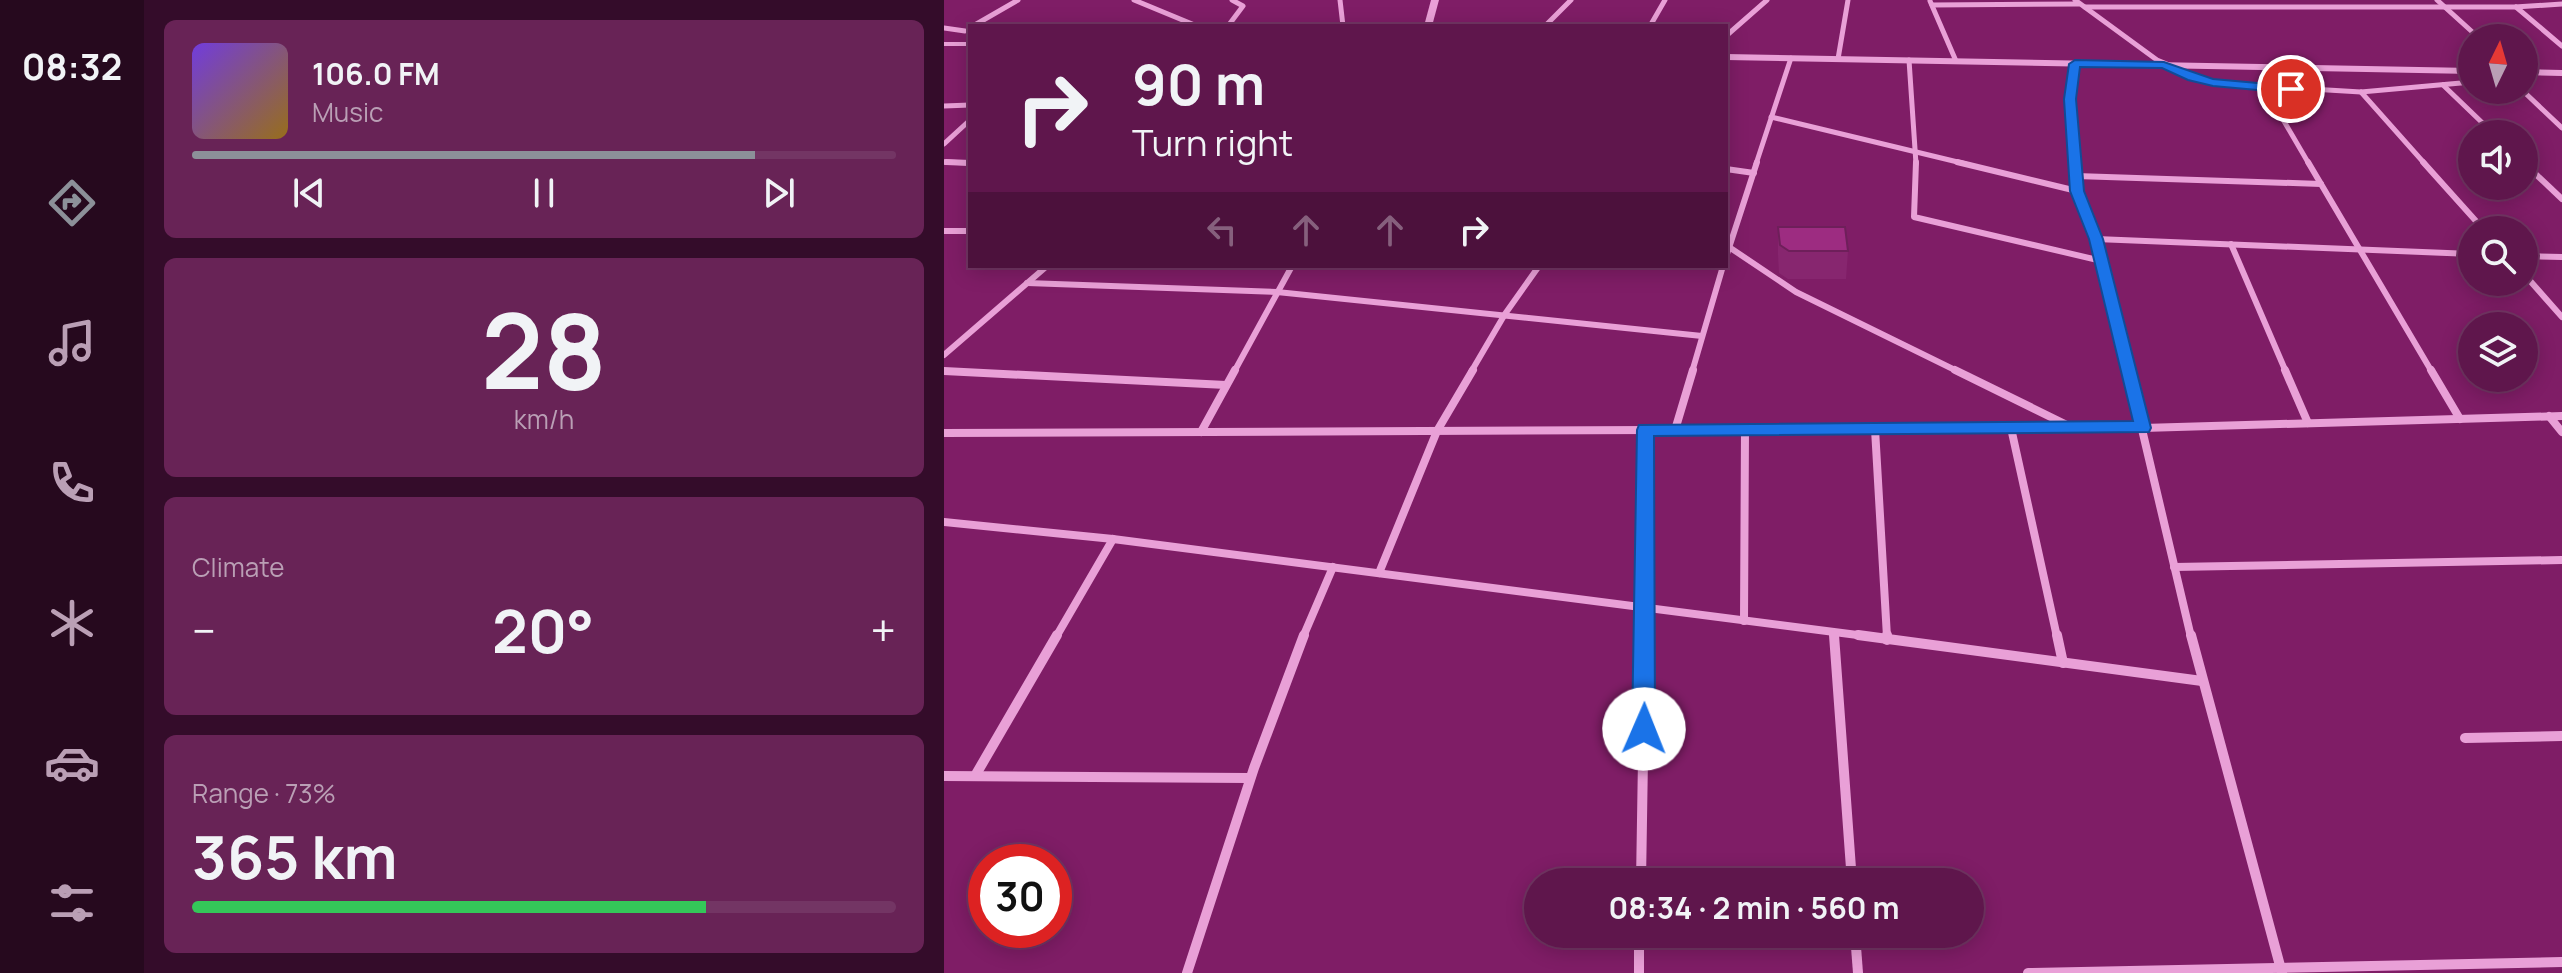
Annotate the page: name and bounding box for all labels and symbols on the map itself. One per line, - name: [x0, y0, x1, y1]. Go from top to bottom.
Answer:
- north arrow: [2458, 24, 2538, 104]
- pin: [2257, 55, 2325, 123]
- position arrow: [1602, 687, 1686, 771]
- speed limit sign: 30: [968, 844, 1072, 948]

